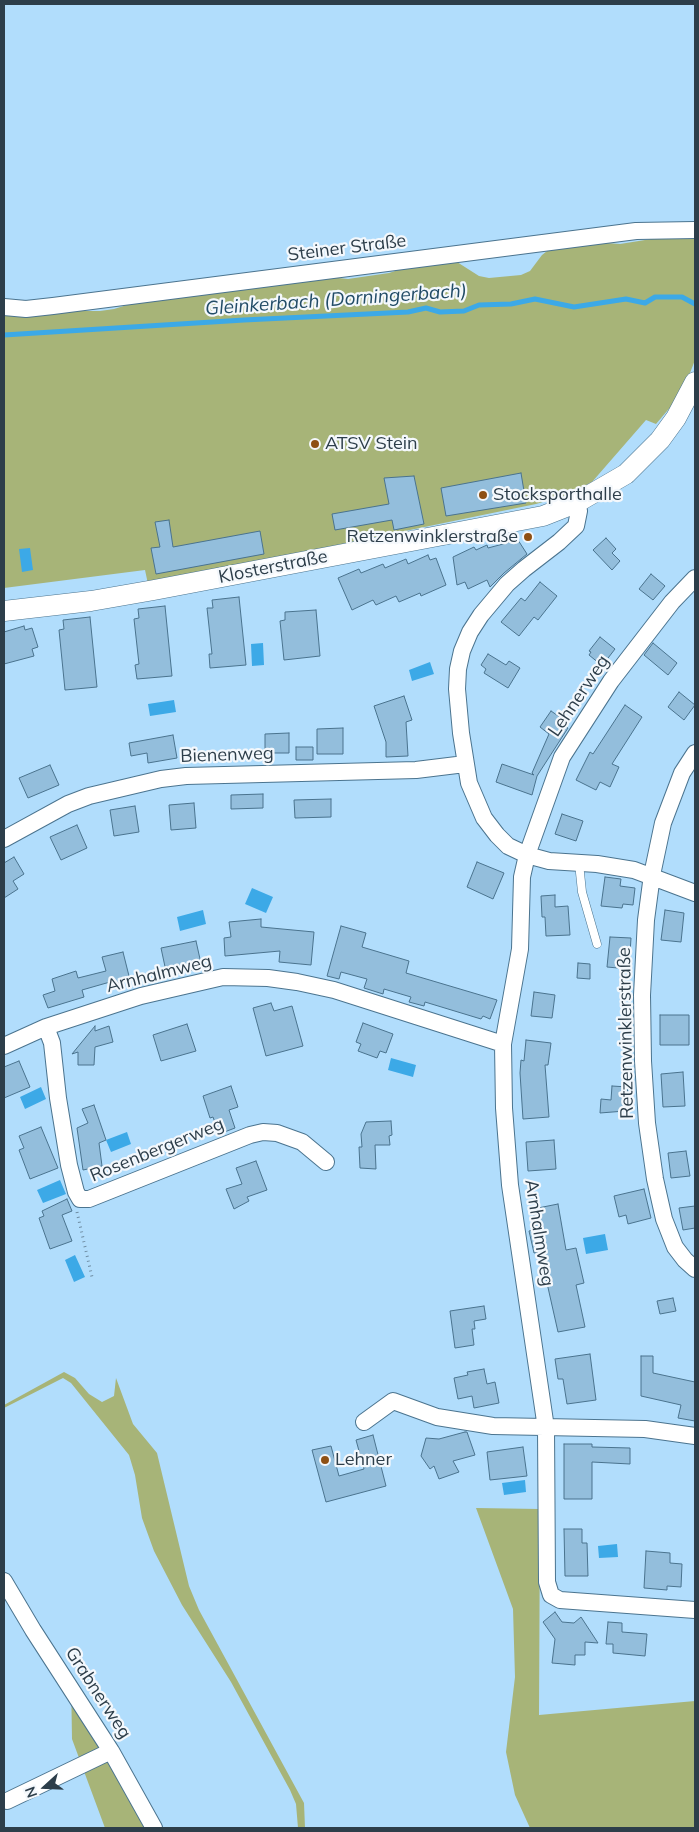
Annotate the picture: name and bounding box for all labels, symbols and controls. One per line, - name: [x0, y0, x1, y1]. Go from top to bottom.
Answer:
- street label: Steiner Straße: [287, 230, 407, 266]
- water label: Gleinkerbach (Dorningerbach): [204, 279, 468, 321]
- place label: ATSV Stein: [325, 433, 418, 455]
- marker: ATSV Stein: [309, 438, 321, 450]
- place label: Stocksporthalle: [493, 484, 622, 506]
- marker: Stocksporthalle: [477, 489, 489, 501]
- place label: Retzenwinklerstraße: [346, 526, 518, 548]
- marker: Retzenwinklerstraße: [522, 531, 534, 543]
- street label: Klosterstraße: [217, 546, 329, 588]
- street label: Lehnerweg: [544, 651, 614, 741]
- street label: Bienenweg: [180, 743, 274, 767]
- street label: Retzenwinklerstraße: [614, 947, 638, 1119]
- street label: Arnhalmweg: [104, 950, 214, 998]
- street label: Rosenbergerweg: [87, 1113, 227, 1187]
- street label: Arnhalmweg: [520, 1178, 558, 1288]
- place label: Lehner: [335, 1449, 392, 1471]
- marker: Lehner: [319, 1454, 331, 1466]
- street label: Grabnerweg: [60, 1643, 136, 1743]
- north arrow: [20, 1762, 70, 1812]
- text: N: [21, 1784, 41, 1800]

